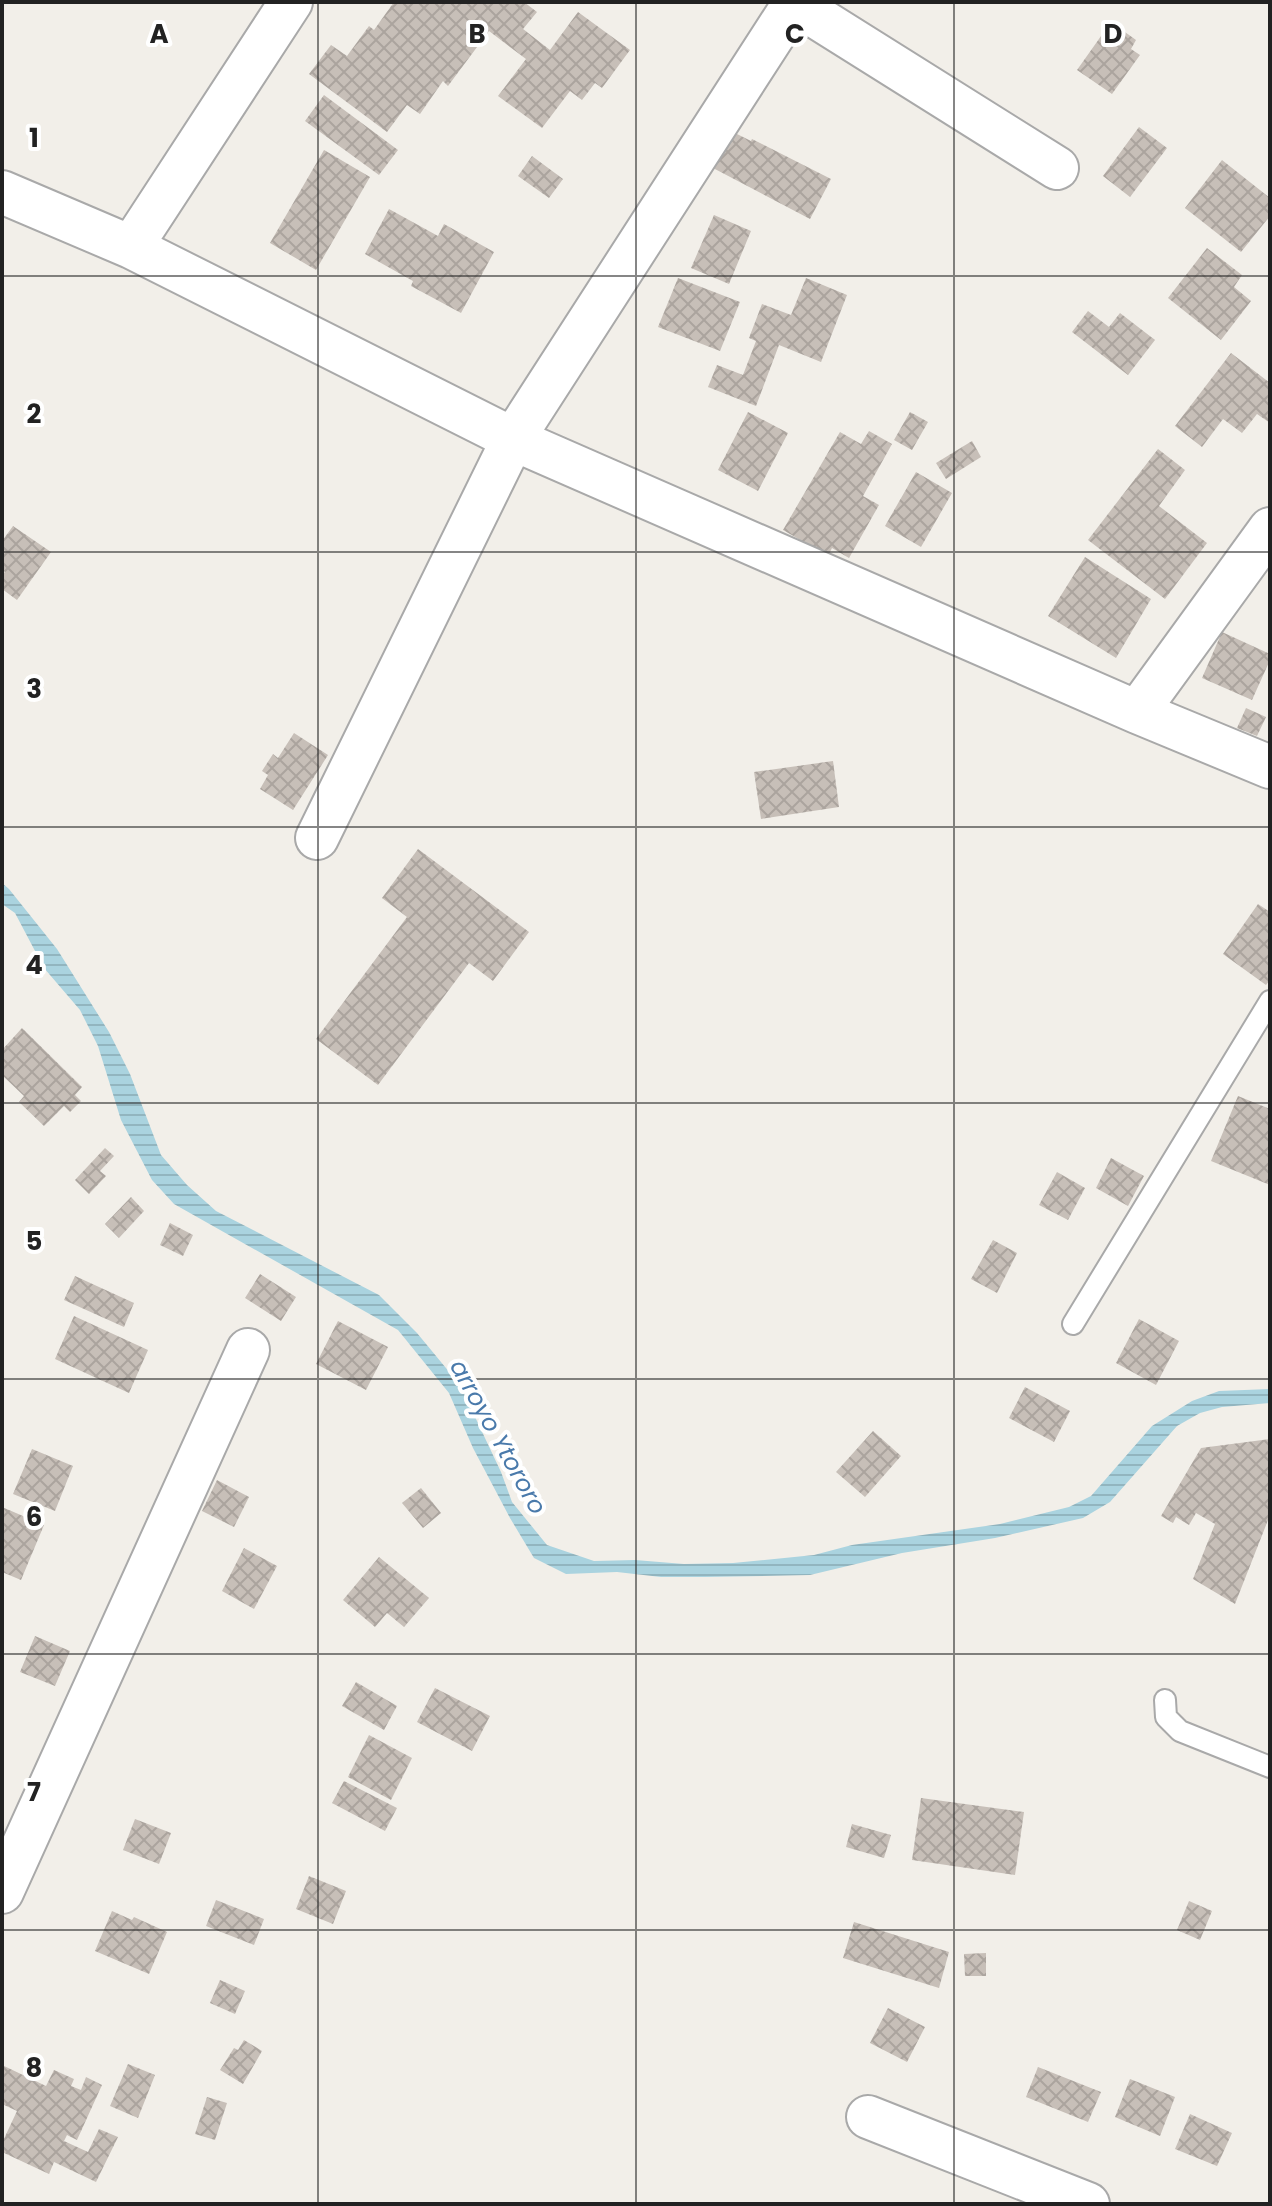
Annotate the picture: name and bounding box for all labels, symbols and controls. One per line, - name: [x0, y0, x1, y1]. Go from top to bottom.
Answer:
- text: A: [149, 16, 169, 52]
- text: B: [468, 16, 486, 52]
- text: C: [785, 16, 805, 52]
- text: D: [1104, 16, 1123, 52]
- text: 1: [29, 120, 39, 156]
- text: 2: [27, 396, 42, 432]
- text: 3: [26, 671, 42, 707]
- text: 4: [25, 947, 43, 983]
- text: 5: [26, 1223, 42, 1259]
- water label: arroyo Ytororo: [442, 1353, 555, 1520]
- text: 6: [26, 1499, 42, 1535]
- text: 7: [27, 1774, 41, 1810]
- text: 8: [26, 2050, 42, 2086]

